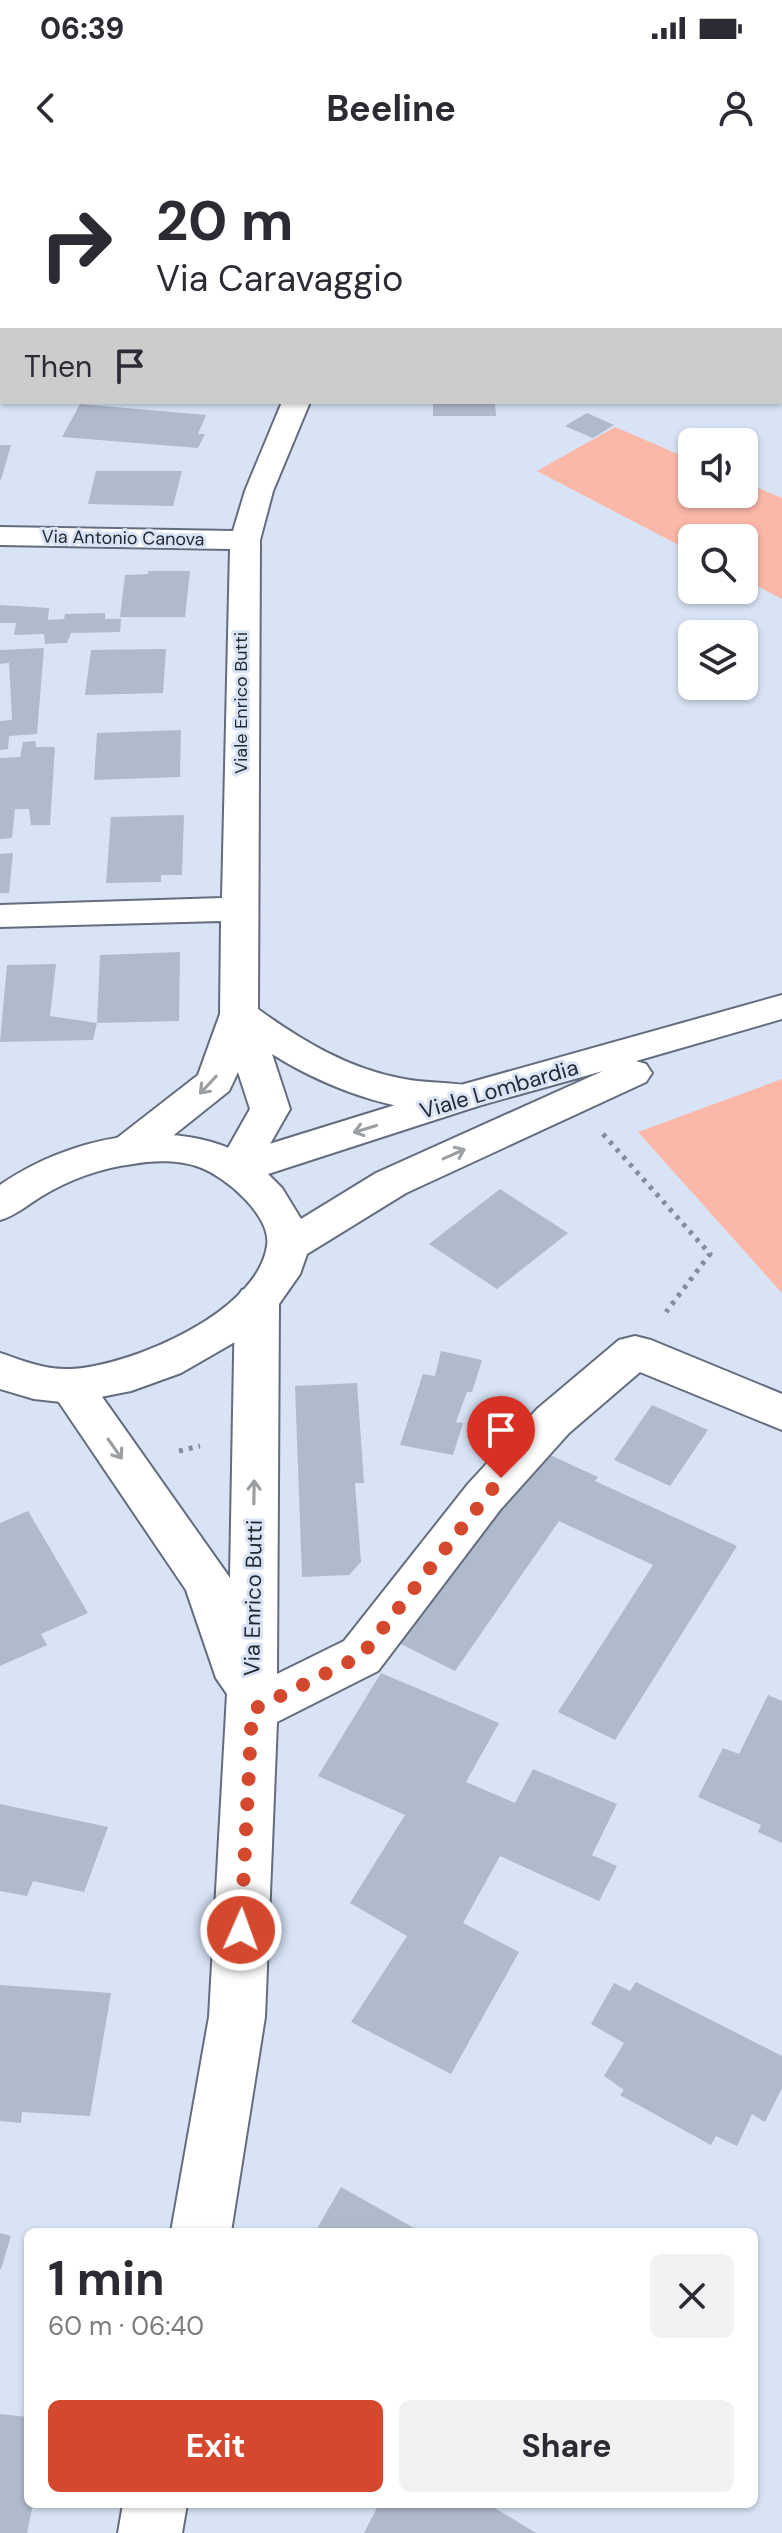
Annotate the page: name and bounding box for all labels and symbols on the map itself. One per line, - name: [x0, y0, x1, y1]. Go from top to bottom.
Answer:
- street label: Via Antonio Canova: [41, 525, 205, 551]
- street label: Viale Enrico Butti: [229, 632, 253, 774]
- street label: Viale Lombardia: [416, 1053, 582, 1125]
- one-way arrow: [199, 1075, 218, 1095]
- one-way arrow: [353, 1122, 378, 1137]
- one-way arrow: [442, 1146, 466, 1161]
- pin: [467, 1396, 535, 1478]
- one-way arrow: [107, 1438, 123, 1460]
- one-way arrow: [247, 1479, 262, 1506]
- street label: Via Enrico Butti: [237, 1520, 269, 1676]
- position arrow: [199, 1888, 283, 1972]

